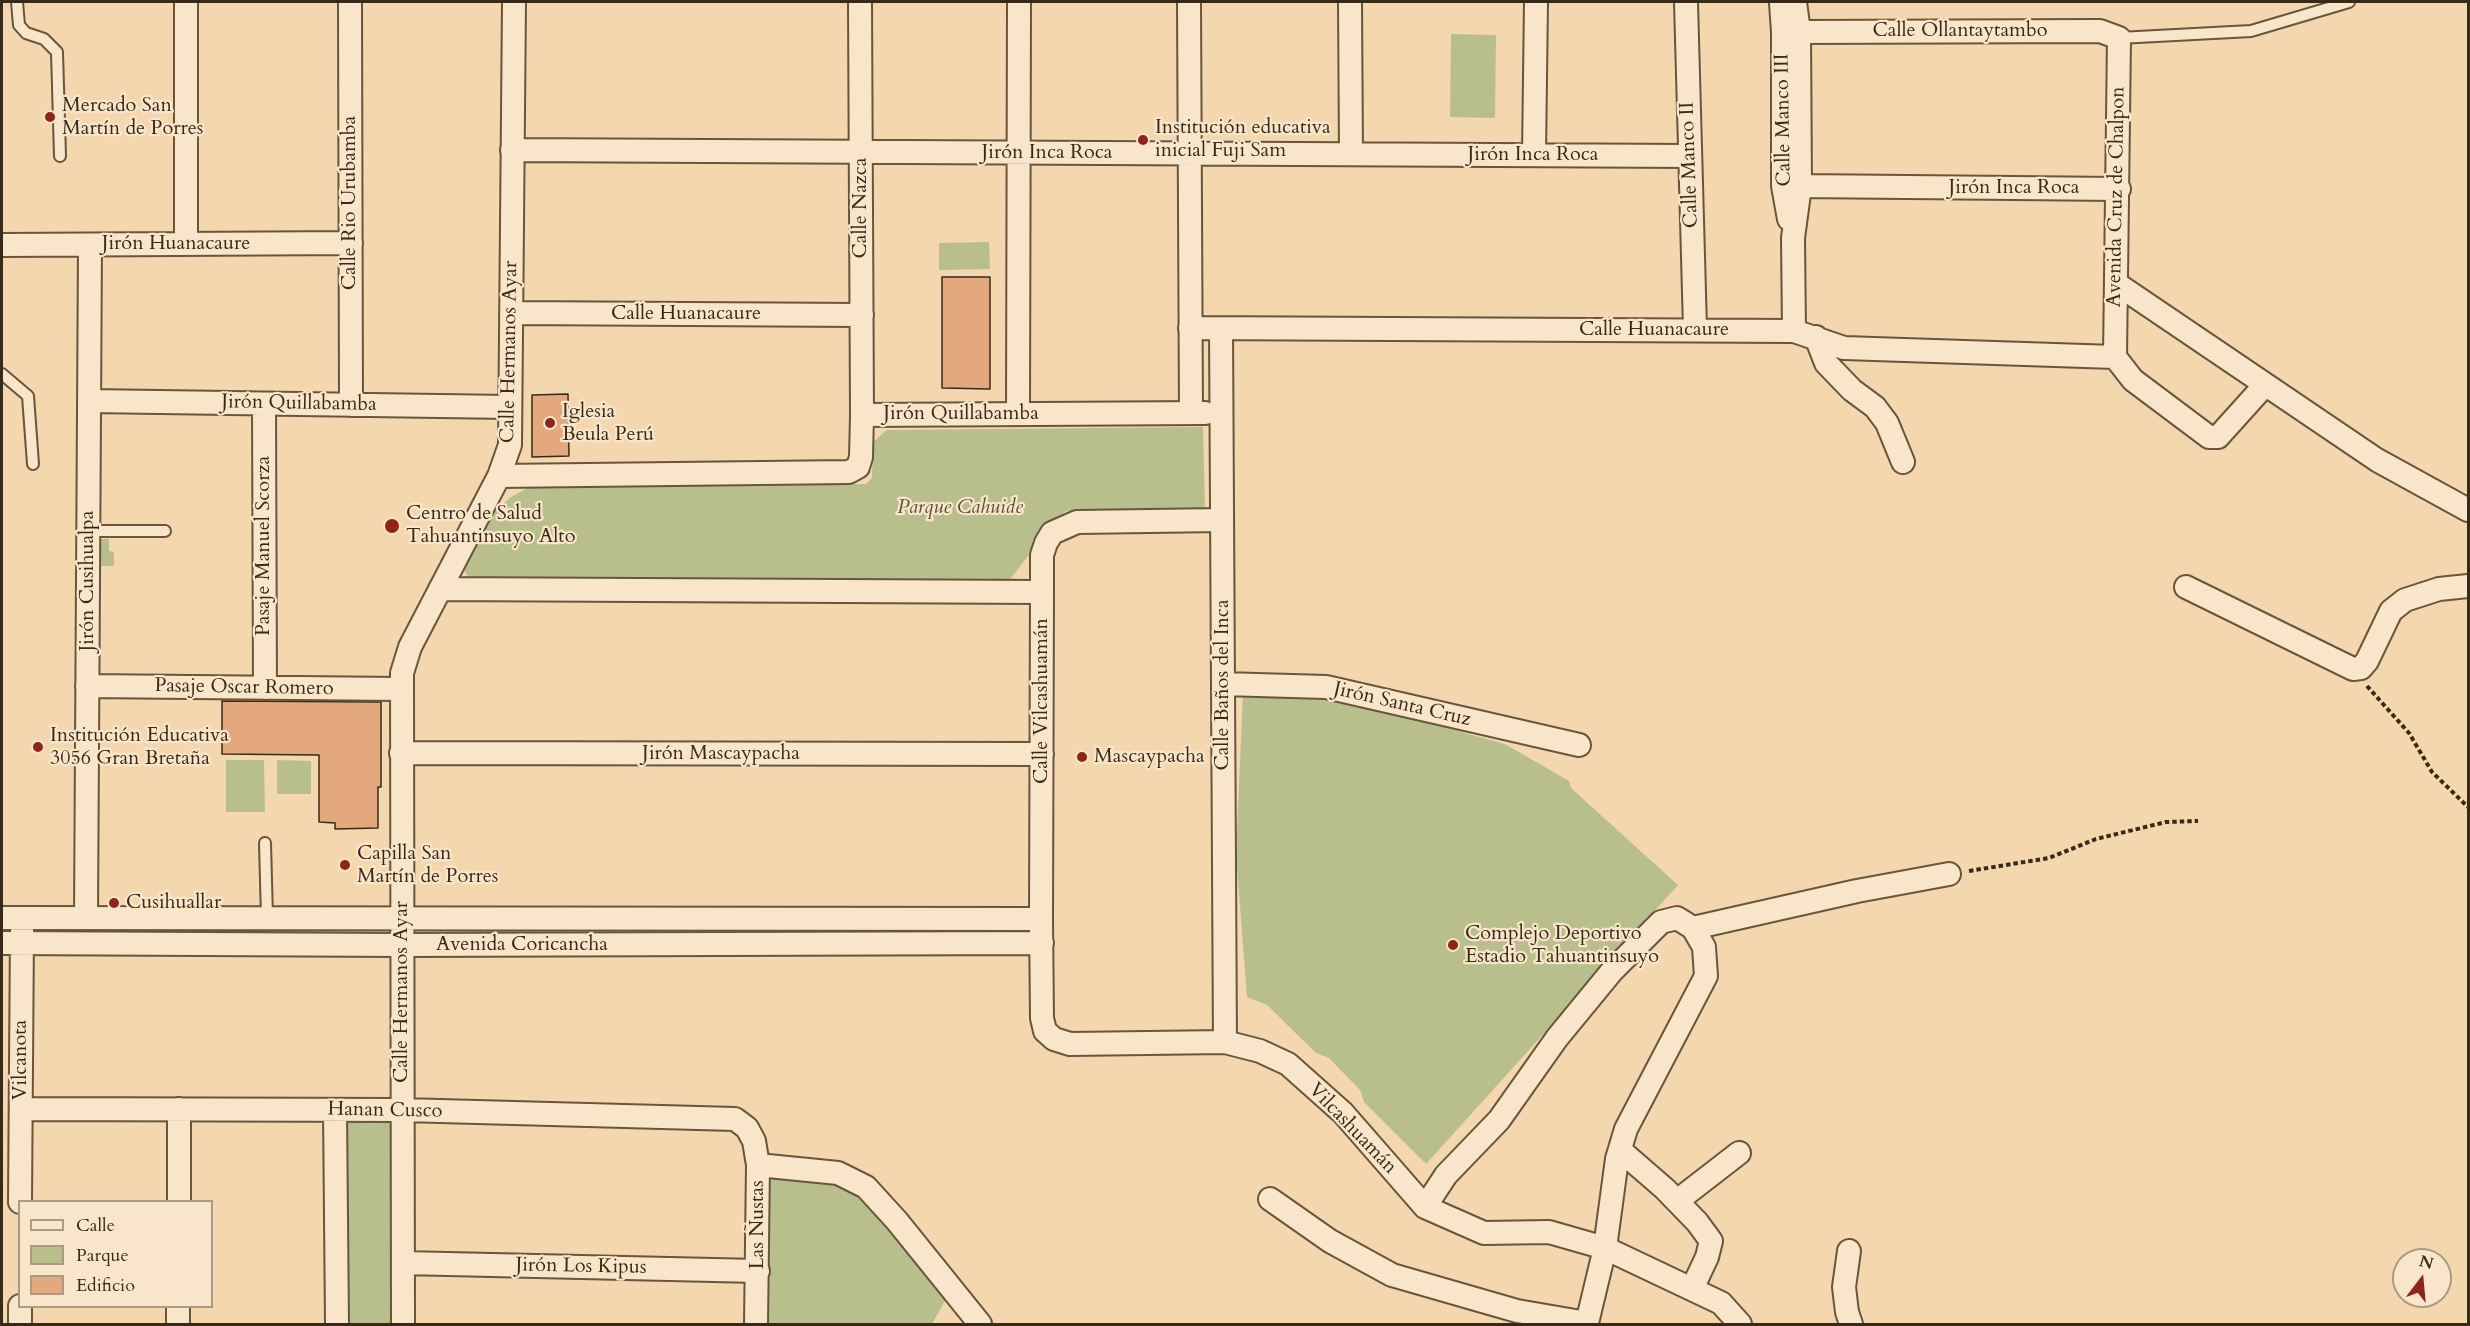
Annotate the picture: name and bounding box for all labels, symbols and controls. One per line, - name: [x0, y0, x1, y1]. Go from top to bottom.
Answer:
- street label: Calle Ollantaytambo: [1873, 19, 2047, 43]
- street label: Calle Manco III: [1771, 53, 1797, 187]
- street label: Avenida Cruz de Chalpon: [2103, 86, 2131, 308]
- place label: Mercado San Martín de Porres: [62, 94, 204, 141]
- street label: Calle Manco II: [1676, 101, 1704, 229]
- marker: Mercado San Martín de Porres: [43, 110, 57, 124]
- street label: Calle Rio Urubamba: [338, 116, 362, 290]
- place label: Institución educativa inicial Fuji Sam: [1155, 116, 1331, 163]
- marker: Institución educativa inicial Fuji Sam: [1136, 133, 1150, 147]
- street label: Jirón Inca Roca: [982, 141, 1112, 165]
- street label: Jirón Inca Roca: [1468, 143, 1598, 167]
- street label: Calle Nazca: [849, 158, 873, 258]
- street label: Jirón Inca Roca: [1949, 176, 2079, 200]
- street label: Jirón Huanacaure: [102, 232, 250, 256]
- street label: Calle Hermanos Ayar: [496, 261, 524, 443]
- street label: Calle Huanacaure: [611, 302, 761, 326]
- street label: Calle Huanacaure: [1579, 318, 1729, 342]
- street label: Jirón Quillabamba: [221, 391, 377, 417]
- place label: Iglesia Beula Perú: [562, 400, 654, 447]
- street label: Jirón Quillabamba: [883, 402, 1039, 426]
- marker: Iglesia Beula Perú: [543, 416, 557, 430]
- street label: Pasaje Manuel Scorza: [252, 456, 276, 636]
- park label: Parque Cahuide: [897, 496, 1023, 520]
- place label: Centro de Salud Tahuantinsuyo Alto: [406, 502, 575, 549]
- street label: Jirón Cusihualpa: [76, 511, 100, 651]
- marker: Centro de Salud Tahuantinsuyo Alto: [383, 517, 401, 535]
- street label: Calle Baños del Inca: [1211, 599, 1235, 771]
- street label: Calle Vilcashuamán: [1030, 618, 1054, 784]
- street label: Pasaje Oscar Romero: [154, 674, 334, 702]
- street label: Jirón Santa Cruz: [1331, 678, 1473, 732]
- place label: Institución Educativa 3056 Gran Bretaña: [50, 724, 229, 771]
- marker: Institución Educativa 3056 Gran Bretaña: [31, 740, 45, 754]
- street label: Jirón Mascaypacha: [642, 742, 800, 766]
- place label: Mascaypacha: [1094, 745, 1205, 769]
- marker: Mascaypacha: [1075, 750, 1089, 764]
- place label: Capilla San Martín de Porres: [357, 842, 499, 889]
- marker: Capilla San Martín de Porres: [338, 858, 352, 872]
- place label: Cusihuallar: [126, 891, 221, 915]
- marker: Cusihuallar: [107, 896, 121, 910]
- street label: Calle Hermanos Ayar: [390, 901, 414, 1083]
- place label: Complejo Deportivo Estadio Tahuantinsuyo: [1465, 922, 1659, 969]
- street label: Avenida Coricancha: [436, 933, 608, 957]
- marker: Complejo Deportivo Estadio Tahuantinsuyo: [1446, 938, 1460, 952]
- street label: Vilcanota: [9, 1020, 33, 1100]
- street label: Vilcashuamán: [1303, 1078, 1401, 1180]
- street label: Hanan Cusco: [327, 1098, 443, 1124]
- street label: Las Ñustas: [746, 1180, 770, 1270]
- legend: [18, 1200, 213, 1308]
- text: Calle: [76, 1213, 115, 1238]
- text: Parque: [76, 1243, 129, 1268]
- north arrow: [2392, 1248, 2452, 1308]
- text: N: [2417, 1250, 2436, 1275]
- street label: Jirón Los Kipus: [515, 1254, 647, 1280]
- text: Edificio: [76, 1273, 135, 1298]

